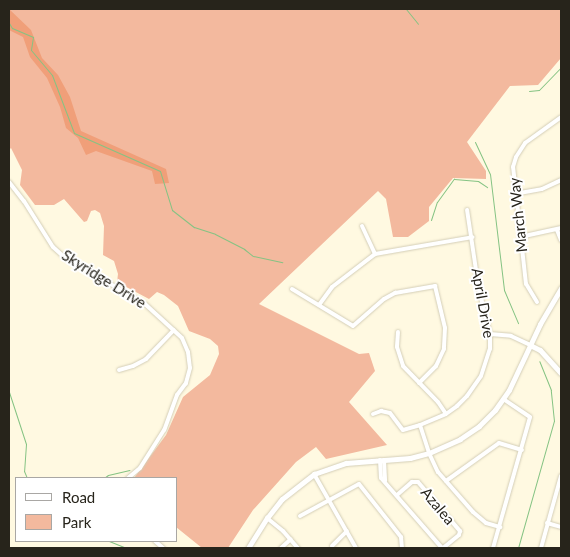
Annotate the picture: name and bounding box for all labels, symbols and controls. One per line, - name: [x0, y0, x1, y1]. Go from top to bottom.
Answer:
- street label: March Way: [505, 177, 531, 253]
- street label: Skyridge Drive: [59, 246, 149, 312]
- street label: April Drive: [468, 267, 498, 339]
- legend: [15, 477, 178, 542]
- street label: Azalea: [417, 484, 459, 528]
- text: Road: [62, 488, 95, 506]
- text: Park: [62, 513, 91, 531]

